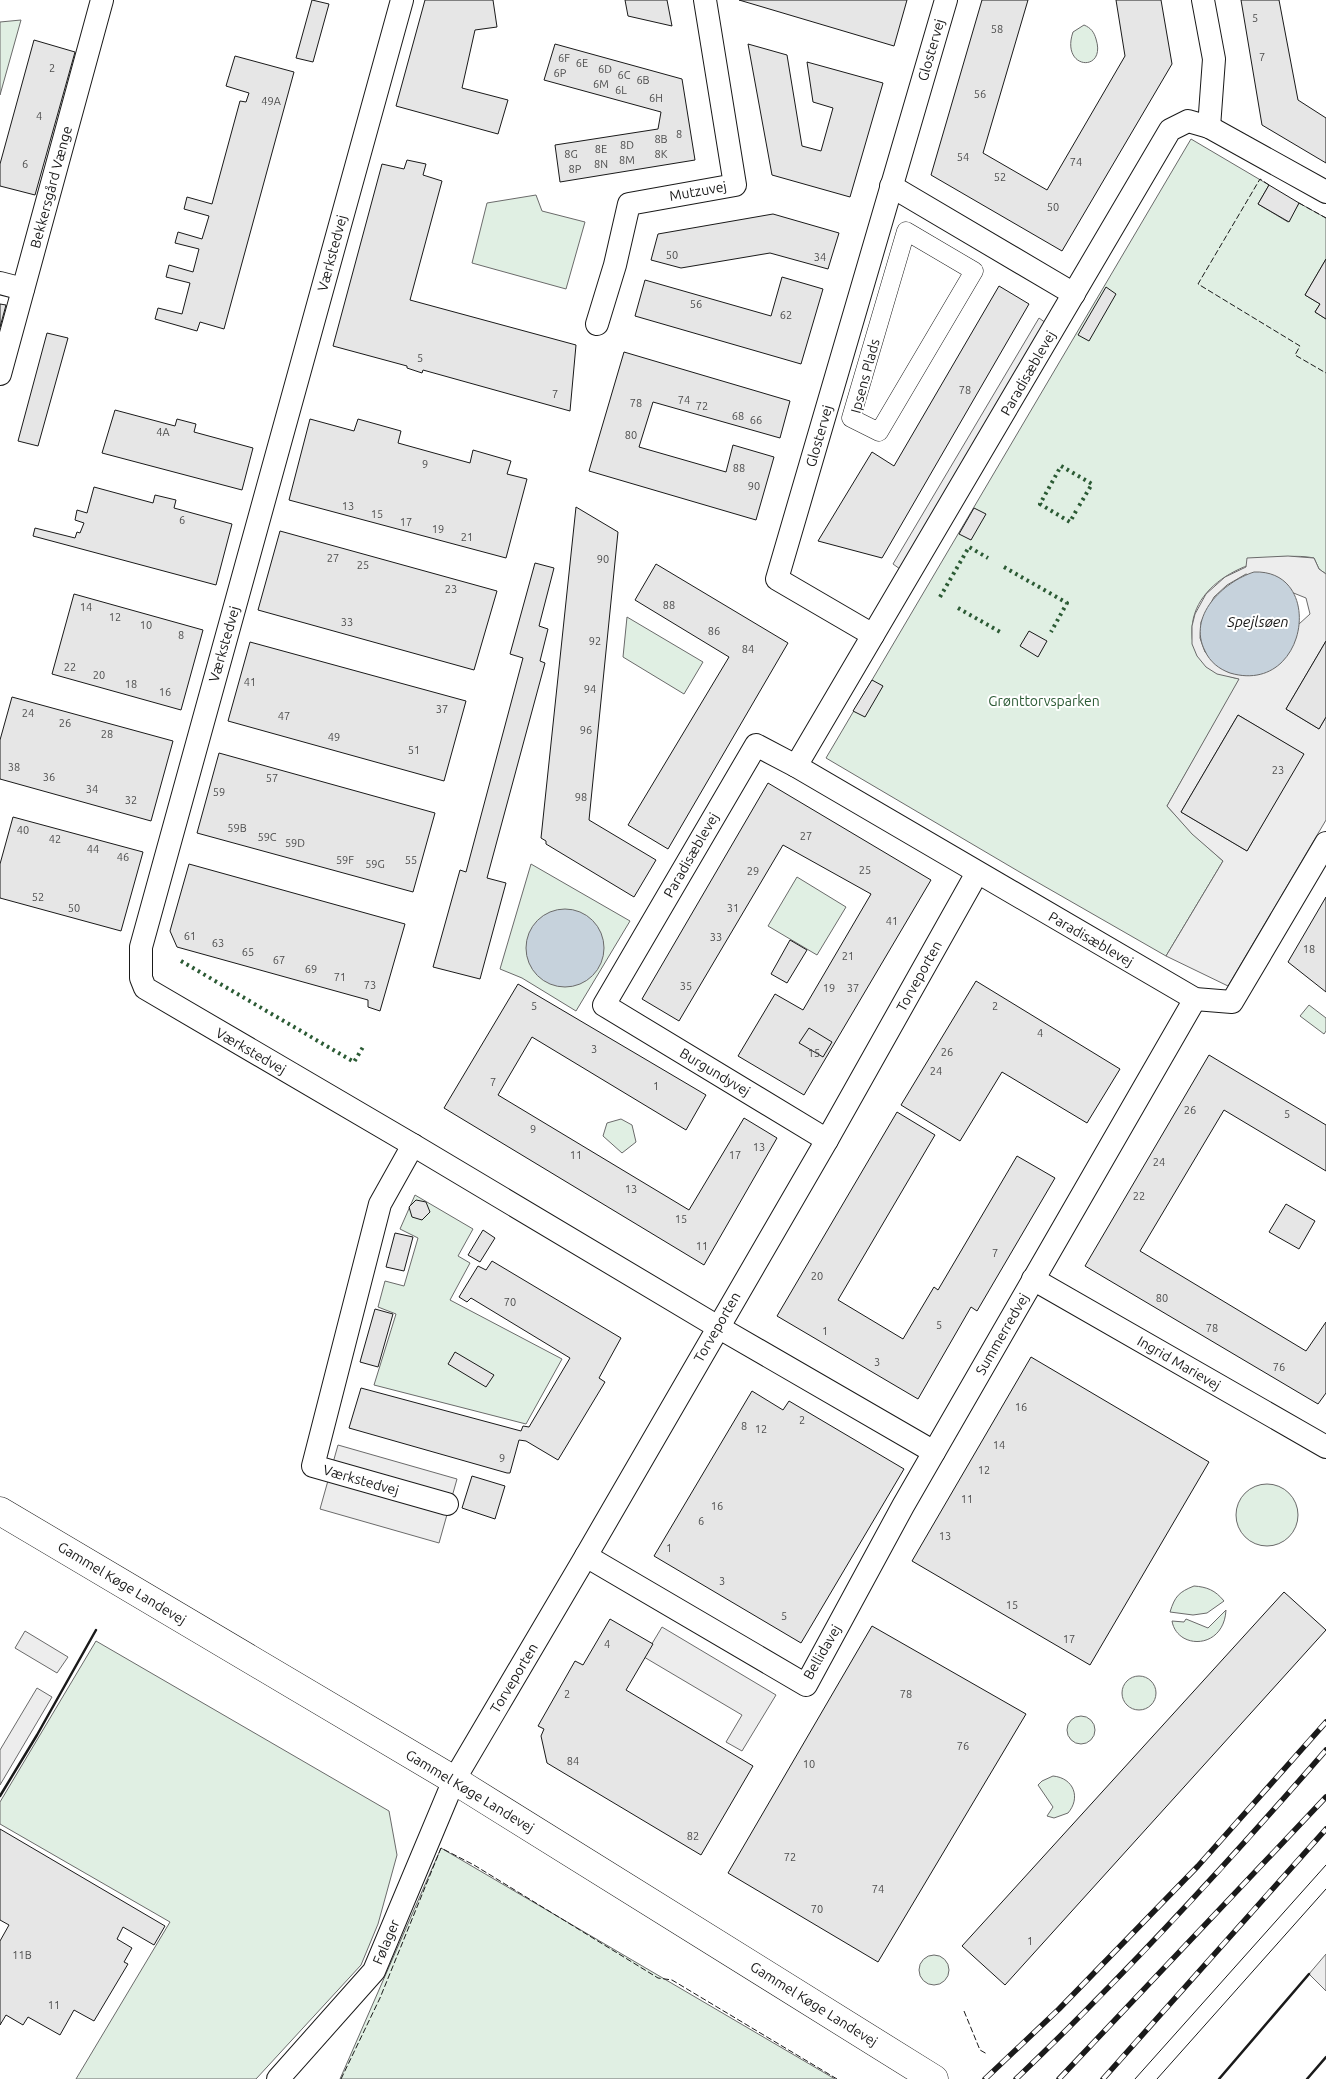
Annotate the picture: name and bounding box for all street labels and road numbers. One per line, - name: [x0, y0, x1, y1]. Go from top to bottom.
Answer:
- street label: Glostervej: [914, 17, 948, 83]
- street label: Bekkersgård Vænge: [27, 124, 75, 250]
- street label: Mutzuvej: [668, 178, 728, 204]
- street label: Værkstedvej: [314, 213, 350, 293]
- street label: Paradisæblevej: [997, 328, 1059, 418]
- street label: Ipsens Plads: [847, 337, 883, 415]
- street label: Glostervej: [802, 403, 836, 469]
- street label: Værkstedvej: [206, 604, 242, 684]
- street label: Paradisæblevej: [660, 810, 722, 900]
- street label: Paradisæblevej: [1046, 908, 1136, 970]
- street label: Torveporten: [893, 938, 945, 1014]
- street label: Værkstedvej: [213, 1024, 289, 1078]
- street label: Burgundyvej: [677, 1045, 753, 1099]
- street label: Torveporten: [690, 1289, 744, 1365]
- street label: Summerredvej: [972, 1290, 1032, 1378]
- street label: Ingrid Marievej: [1135, 1333, 1223, 1393]
- street label: Værkstedvej: [321, 1462, 401, 1498]
- street label: Gammel Køge Landevej: [55, 1538, 189, 1628]
- street label: Bellidavej: [800, 1622, 844, 1682]
- street label: Torveporten: [487, 1640, 541, 1716]
- street label: Gammel Køge Landevej: [403, 1746, 537, 1836]
- street label: Følager: [369, 1916, 403, 1967]
- street label: Gammel Køge Landevej: [747, 1958, 881, 2050]

